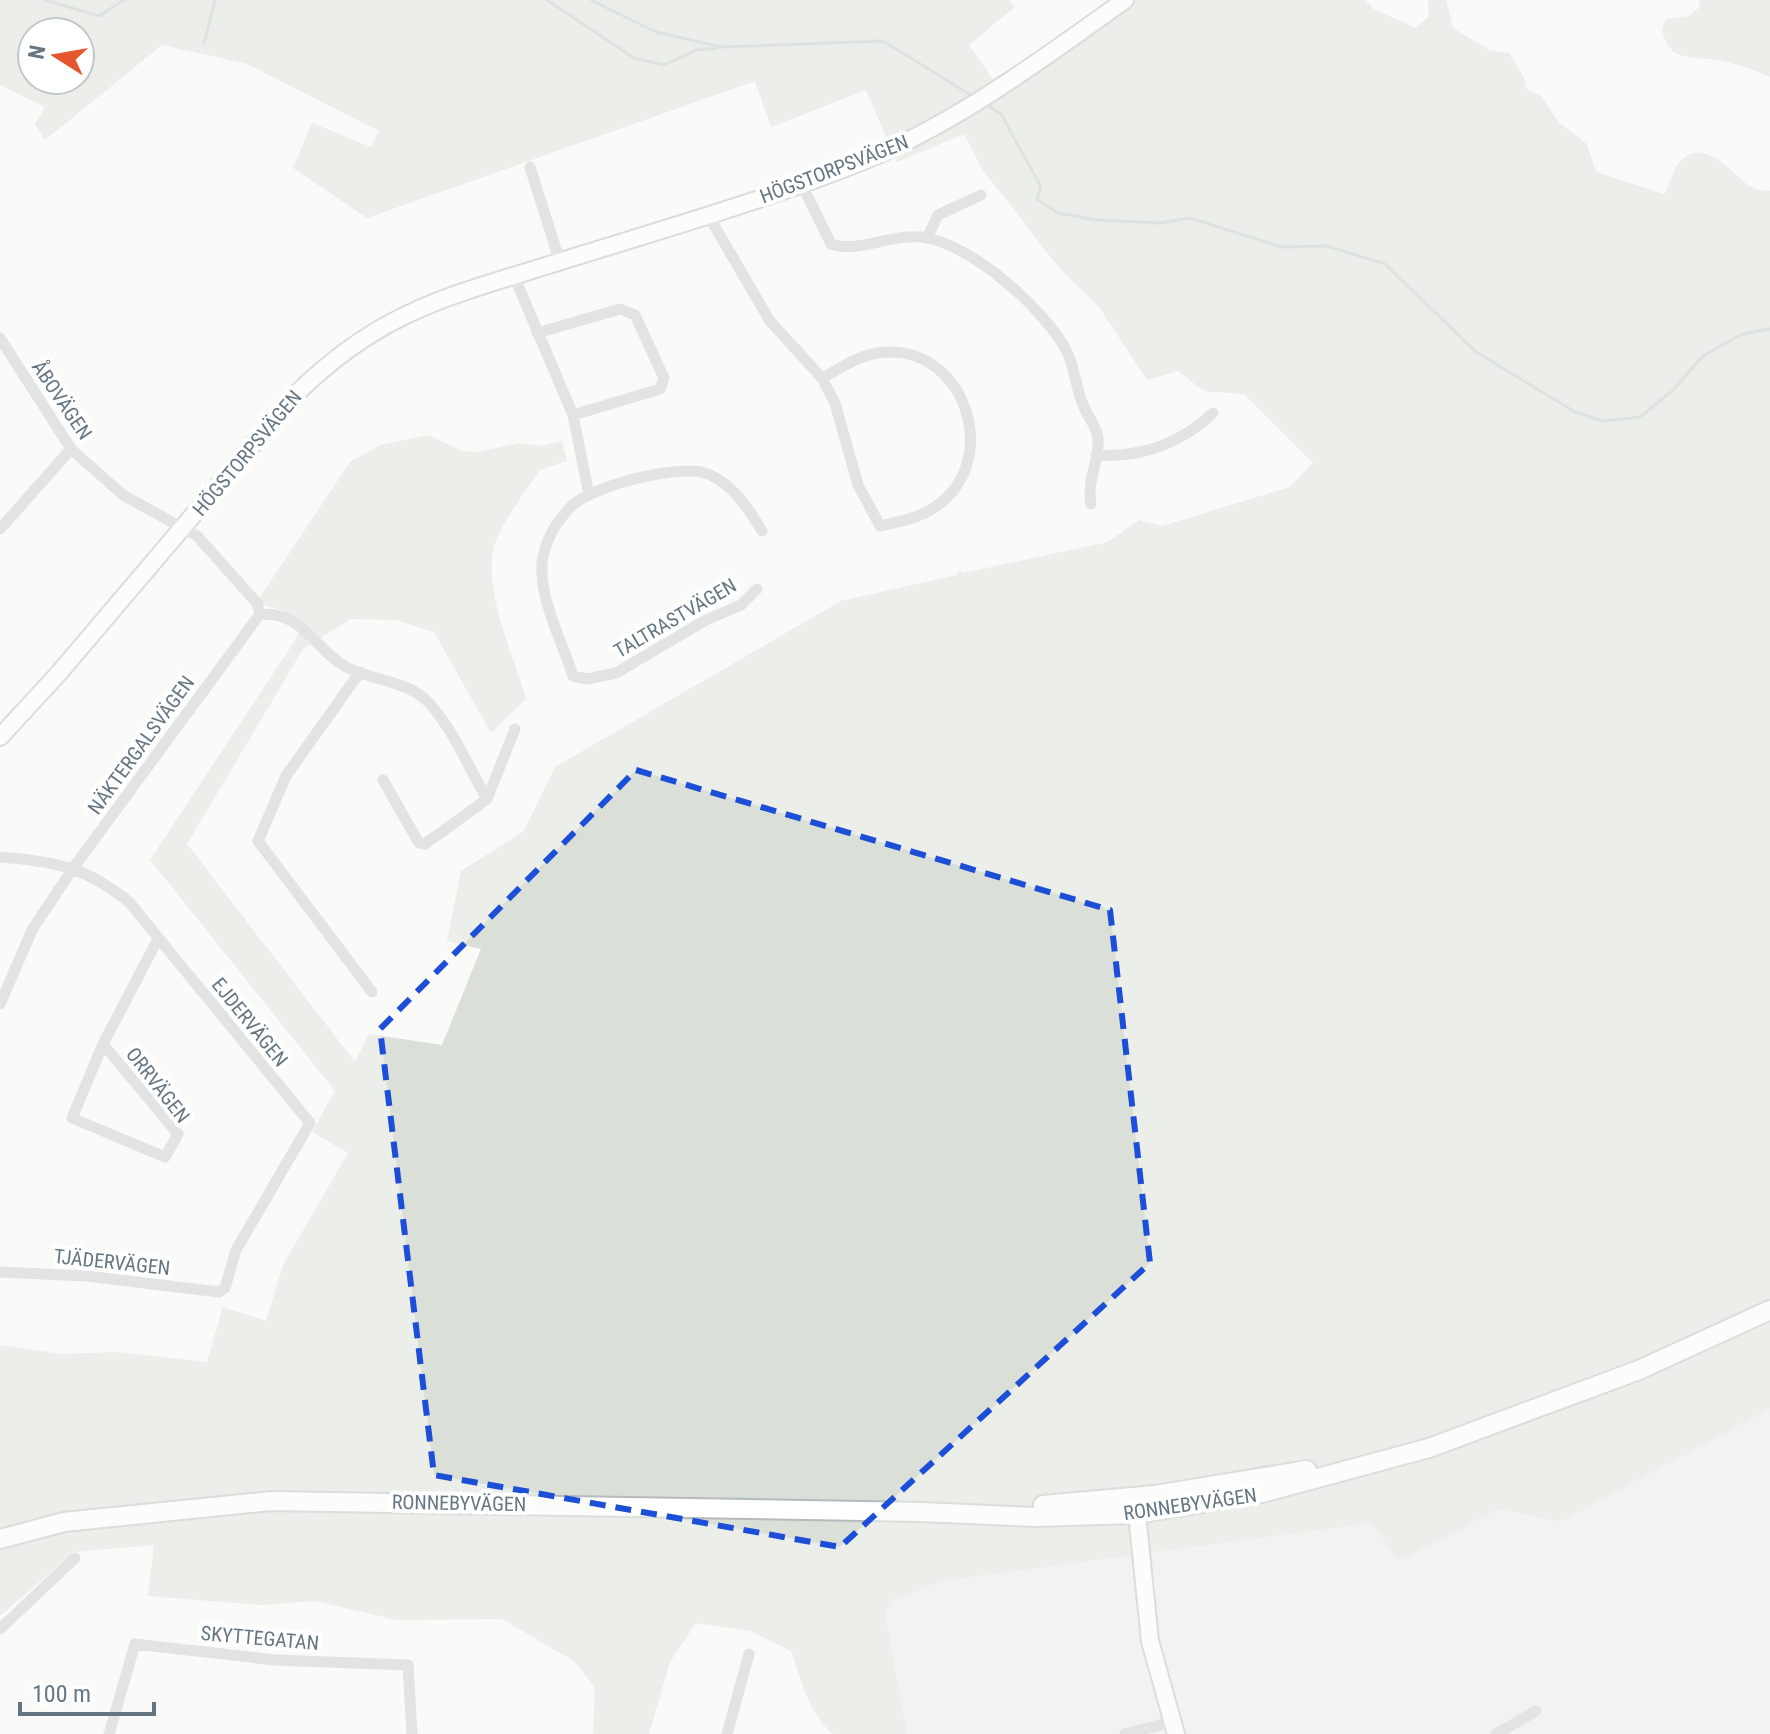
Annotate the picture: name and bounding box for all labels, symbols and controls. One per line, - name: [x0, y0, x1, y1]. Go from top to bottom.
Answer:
- north arrow: [16, 16, 96, 96]
- text: N: [23, 43, 50, 61]
- street label: HÖGSTORPSVÄGEN: [756, 130, 912, 208]
- street label: ÅBOVÄGEN: [27, 356, 97, 444]
- street label: HÖGSTORPSVÄGEN: [187, 385, 307, 521]
- street label: TALTRASTVÄGEN: [609, 573, 741, 663]
- street label: NÄKTERGALSVÄGEN: [83, 671, 199, 819]
- street label: EJDERVÄGEN: [207, 973, 293, 1071]
- street label: ORRVÄGEN: [121, 1042, 195, 1128]
- street label: TJÄDERVÄGEN: [53, 1244, 171, 1280]
- street label: RONNEBYVÄGEN: [1122, 1483, 1258, 1525]
- street label: RONNEBYVÄGEN: [392, 1490, 526, 1516]
- street label: SKYTTEGATAN: [200, 1621, 320, 1655]
- scale bar: [20, 1666, 154, 1716]
- text: 100 m: [32, 1680, 91, 1708]

